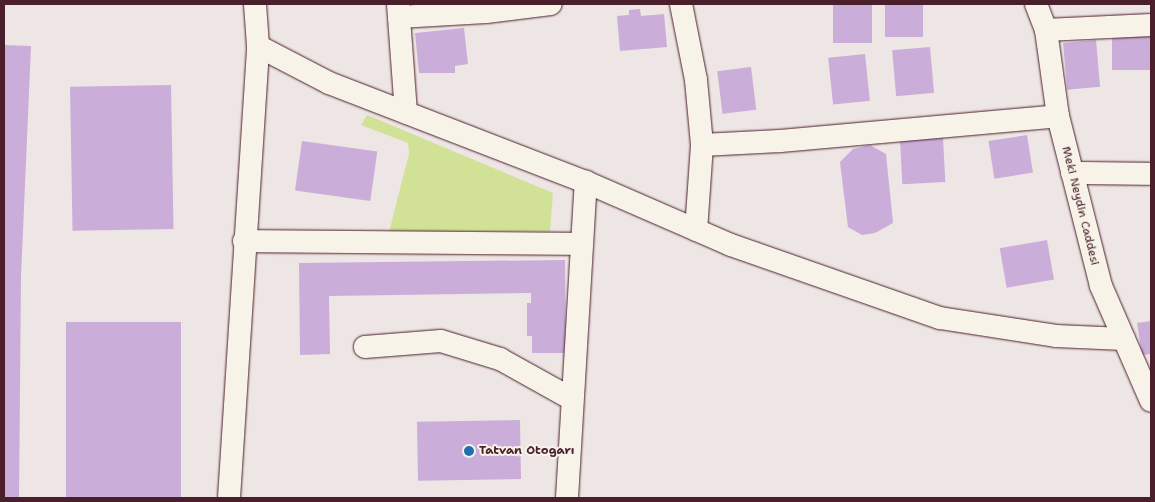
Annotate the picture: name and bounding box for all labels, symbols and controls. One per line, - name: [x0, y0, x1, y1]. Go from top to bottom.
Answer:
- street label: Meki Neydin Caddesi: [1058, 145, 1102, 267]
- place label: Tatvan Otogarı: [479, 444, 575, 458]
- marker: Tatvan Otogarı: [463, 445, 475, 457]

